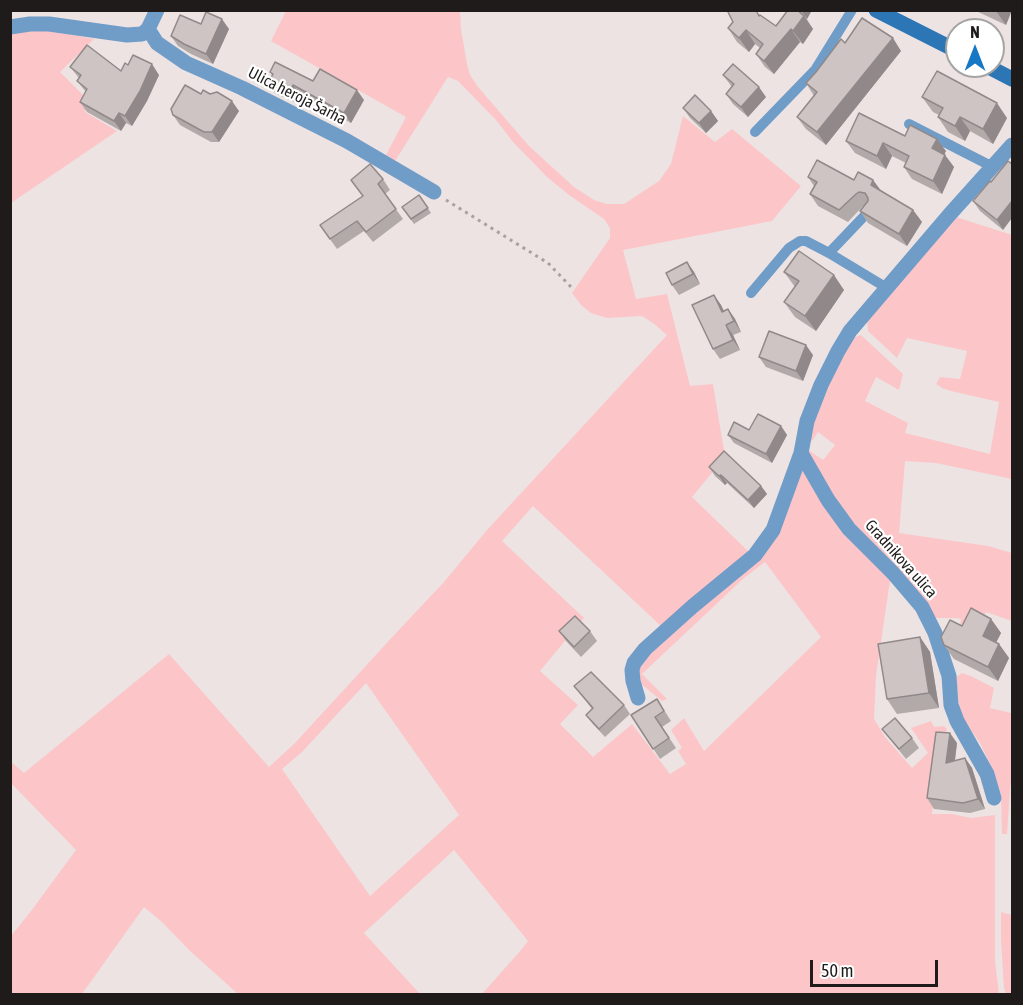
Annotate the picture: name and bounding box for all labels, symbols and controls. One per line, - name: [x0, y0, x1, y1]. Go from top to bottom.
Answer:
- north arrow: [945, 18, 1005, 78]
- text: N: [970, 23, 980, 41]
- street label: Ulica heroja Šarha: [245, 63, 349, 129]
- street label: Gradnikova ulica: [861, 516, 941, 602]
- scale bar: [813, 948, 940, 986]
- text: 50 m: [821, 960, 853, 981]

